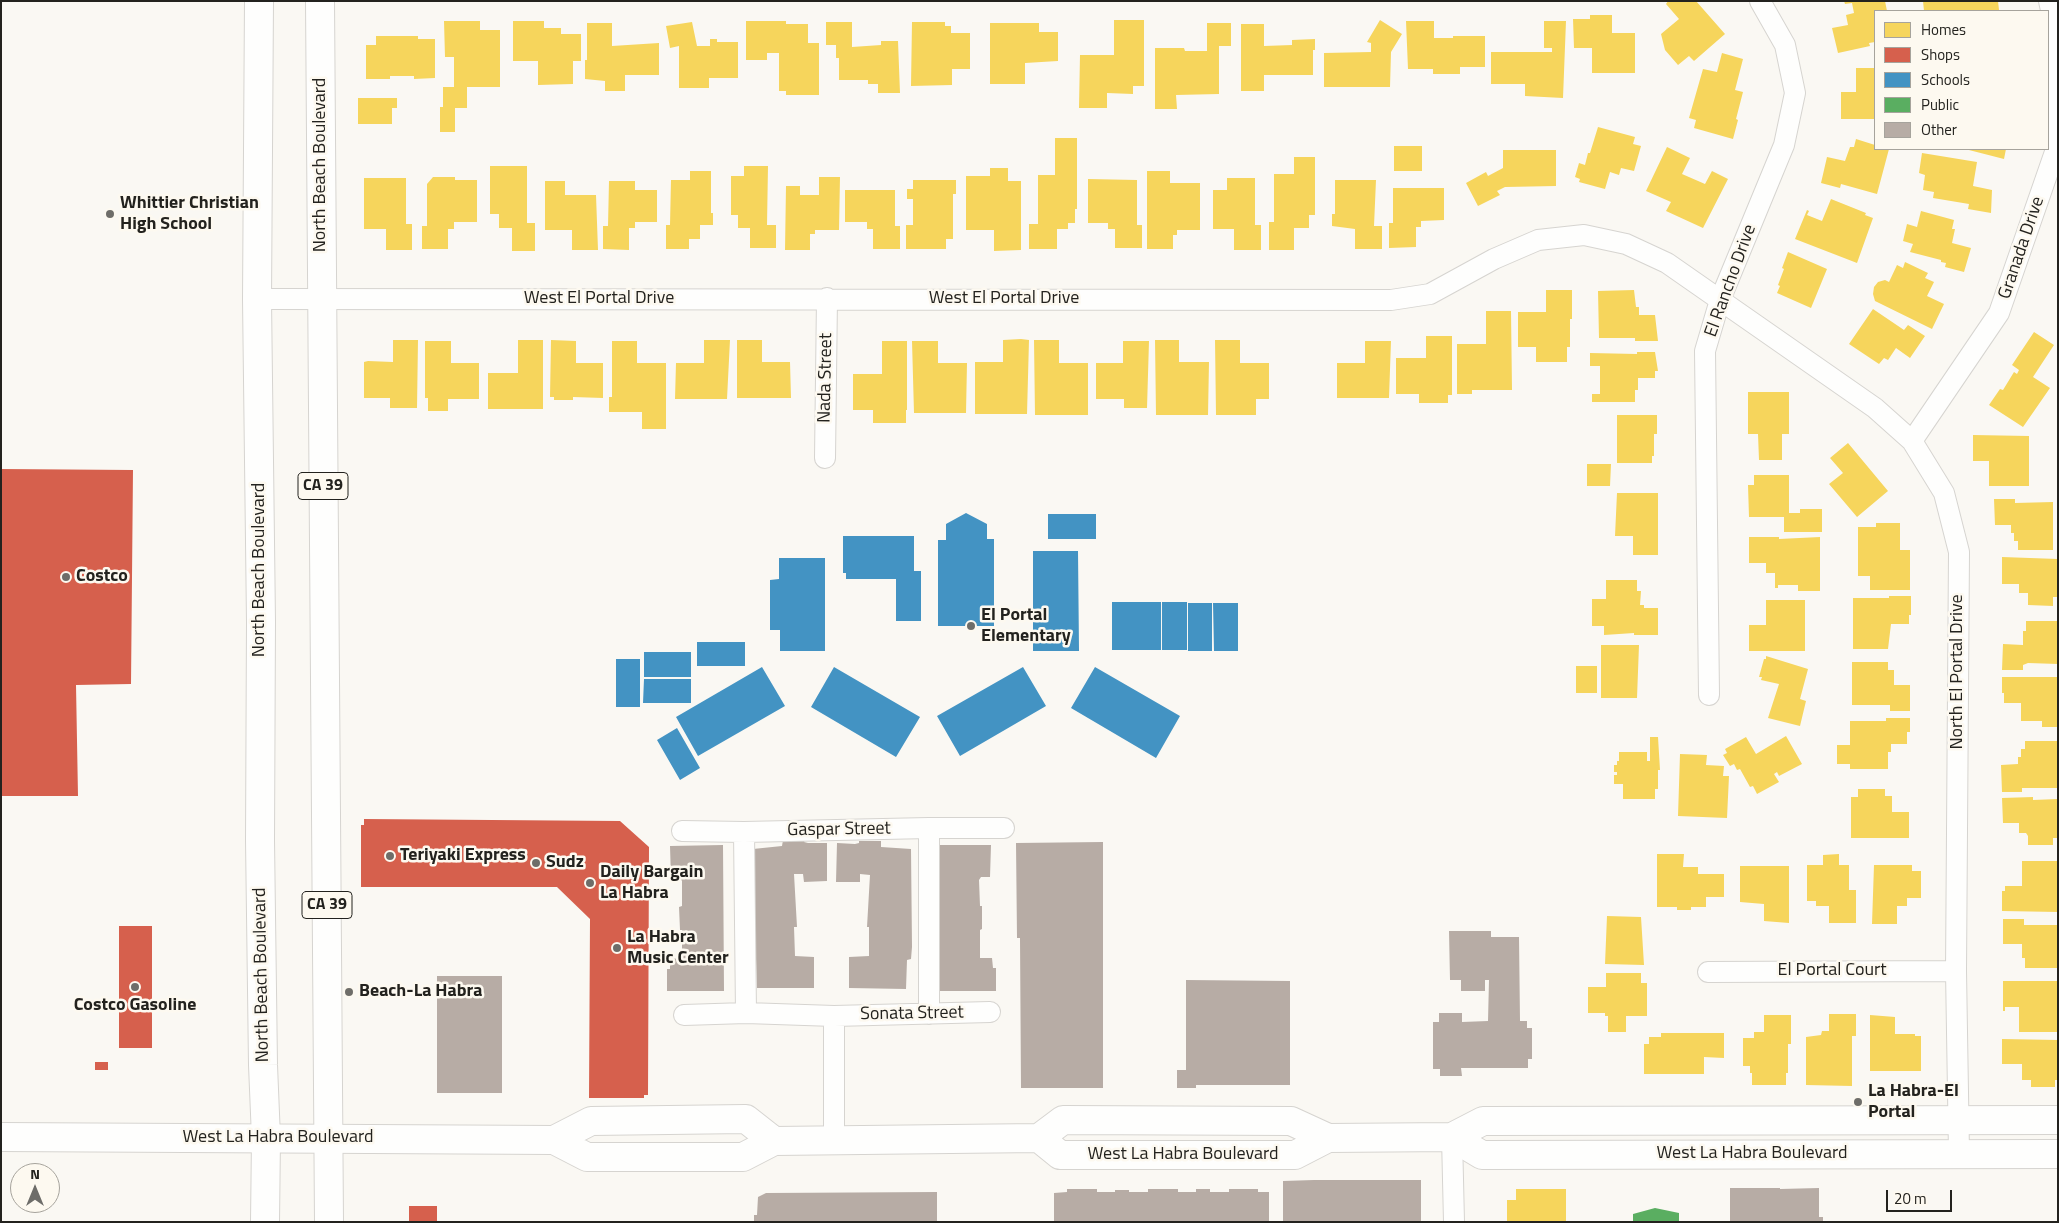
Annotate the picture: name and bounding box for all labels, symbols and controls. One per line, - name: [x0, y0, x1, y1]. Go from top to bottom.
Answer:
- legend: [1874, 10, 2049, 150]
- text: Homes: [1921, 18, 1966, 41]
- text: Shops: [1921, 43, 1960, 66]
- text: Schools: [1921, 68, 1970, 91]
- street label: North Beach Boulevard: [310, 78, 332, 252]
- text: Public: [1921, 93, 1959, 116]
- text: Other: [1921, 118, 1957, 141]
- place label: Whittier Christian High School: [120, 193, 259, 235]
- street label: Granada Drive: [1994, 194, 2050, 302]
- marker: Whittier Christian High School: [104, 208, 116, 220]
- street label: El Rancho Drive: [1701, 222, 1761, 340]
- street label: West El Portal Drive: [524, 288, 674, 310]
- street label: West El Portal Drive: [929, 288, 1079, 310]
- street label: Nada Street: [814, 333, 838, 423]
- road number: CA 39: [298, 472, 348, 500]
- street label: North Beach Boulevard: [249, 483, 271, 657]
- place label: Costco: [76, 566, 128, 588]
- marker: Costco: [60, 571, 72, 583]
- street label: North El Portal Drive: [1947, 595, 1969, 749]
- place label: El Portal Elementary: [981, 605, 1071, 648]
- marker: El Portal Elementary: [965, 620, 977, 632]
- street label: Gaspar Street: [787, 818, 891, 842]
- place label: Teriyaki Express: [400, 845, 526, 867]
- marker: Teriyaki Express: [384, 850, 396, 862]
- place label: Sudz: [546, 852, 584, 874]
- marker: Sudz: [530, 857, 542, 869]
- place label: Daily Bargain La Habra: [600, 862, 703, 904]
- marker: Daily Bargain La Habra: [584, 877, 596, 889]
- street label: North Beach Boulevard: [250, 887, 274, 1063]
- road number: CA 39: [302, 892, 352, 918]
- place label: La Habra Music Center: [627, 927, 729, 970]
- marker: La Habra Music Center: [611, 942, 623, 954]
- street label: El Portal Court: [1777, 960, 1887, 982]
- marker: Costco Gasoline: [129, 981, 141, 993]
- place label: Beach-La Habra: [359, 981, 482, 1003]
- marker: Beach-La Habra: [343, 986, 355, 998]
- place label: Costco Gasoline: [74, 995, 196, 1017]
- street label: Sonata Street: [860, 1002, 964, 1026]
- place label: La Habra-El Portal: [1868, 1081, 1959, 1124]
- marker: La Habra-El Portal: [1852, 1096, 1864, 1108]
- street label: West La Habra Boulevard: [182, 1127, 374, 1149]
- street label: West La Habra Boulevard: [1656, 1143, 1848, 1165]
- street label: West La Habra Boulevard: [1087, 1144, 1279, 1166]
- north arrow: [10, 1163, 60, 1213]
- text: N: [30, 1163, 40, 1184]
- scale bar: [1889, 1180, 1955, 1212]
- text: 20 m: [1894, 1187, 1927, 1210]

